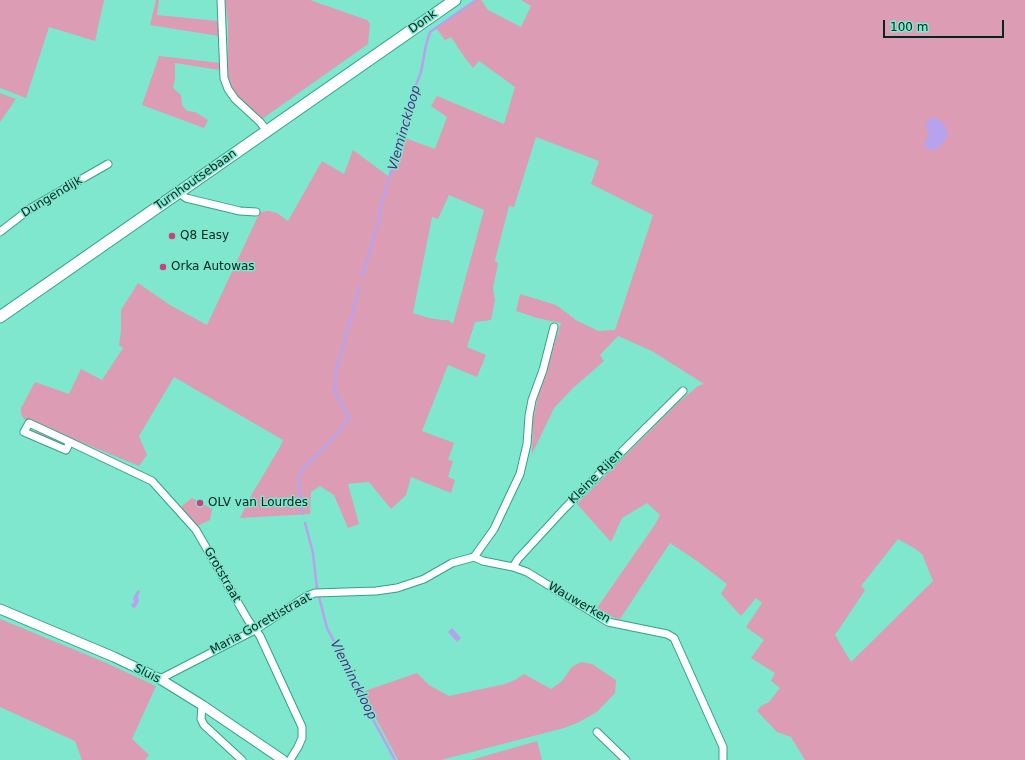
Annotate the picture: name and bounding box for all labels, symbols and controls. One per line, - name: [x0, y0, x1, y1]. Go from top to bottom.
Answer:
- street label: Donk: [406, 7, 440, 37]
- scale bar: [885, 12, 1006, 38]
- text: 100 m: [890, 20, 928, 34]
- water label: Vleminckloop: [385, 84, 425, 172]
- street label: Turnhoutsebaan: [152, 146, 240, 214]
- street label: Dungendijk: [19, 173, 85, 221]
- place label: Q8 Easy: [180, 229, 229, 243]
- marker: Q8 Easy: [167, 231, 177, 241]
- place label: Orka Autowas: [171, 260, 255, 274]
- marker: Orka Autowas: [158, 262, 168, 272]
- street label: Kleine Rijen: [566, 447, 626, 507]
- place label: OLV van Lourdes: [208, 496, 308, 510]
- marker: OLV van Lourdes: [195, 498, 205, 508]
- street label: Grotstraat: [200, 545, 244, 605]
- street label: Wauwerken: [545, 579, 613, 627]
- street label: Maria Gorettistraat: [208, 590, 314, 658]
- water label: Vleminckloop: [326, 637, 380, 723]
- street label: Sluis: [131, 661, 163, 687]

